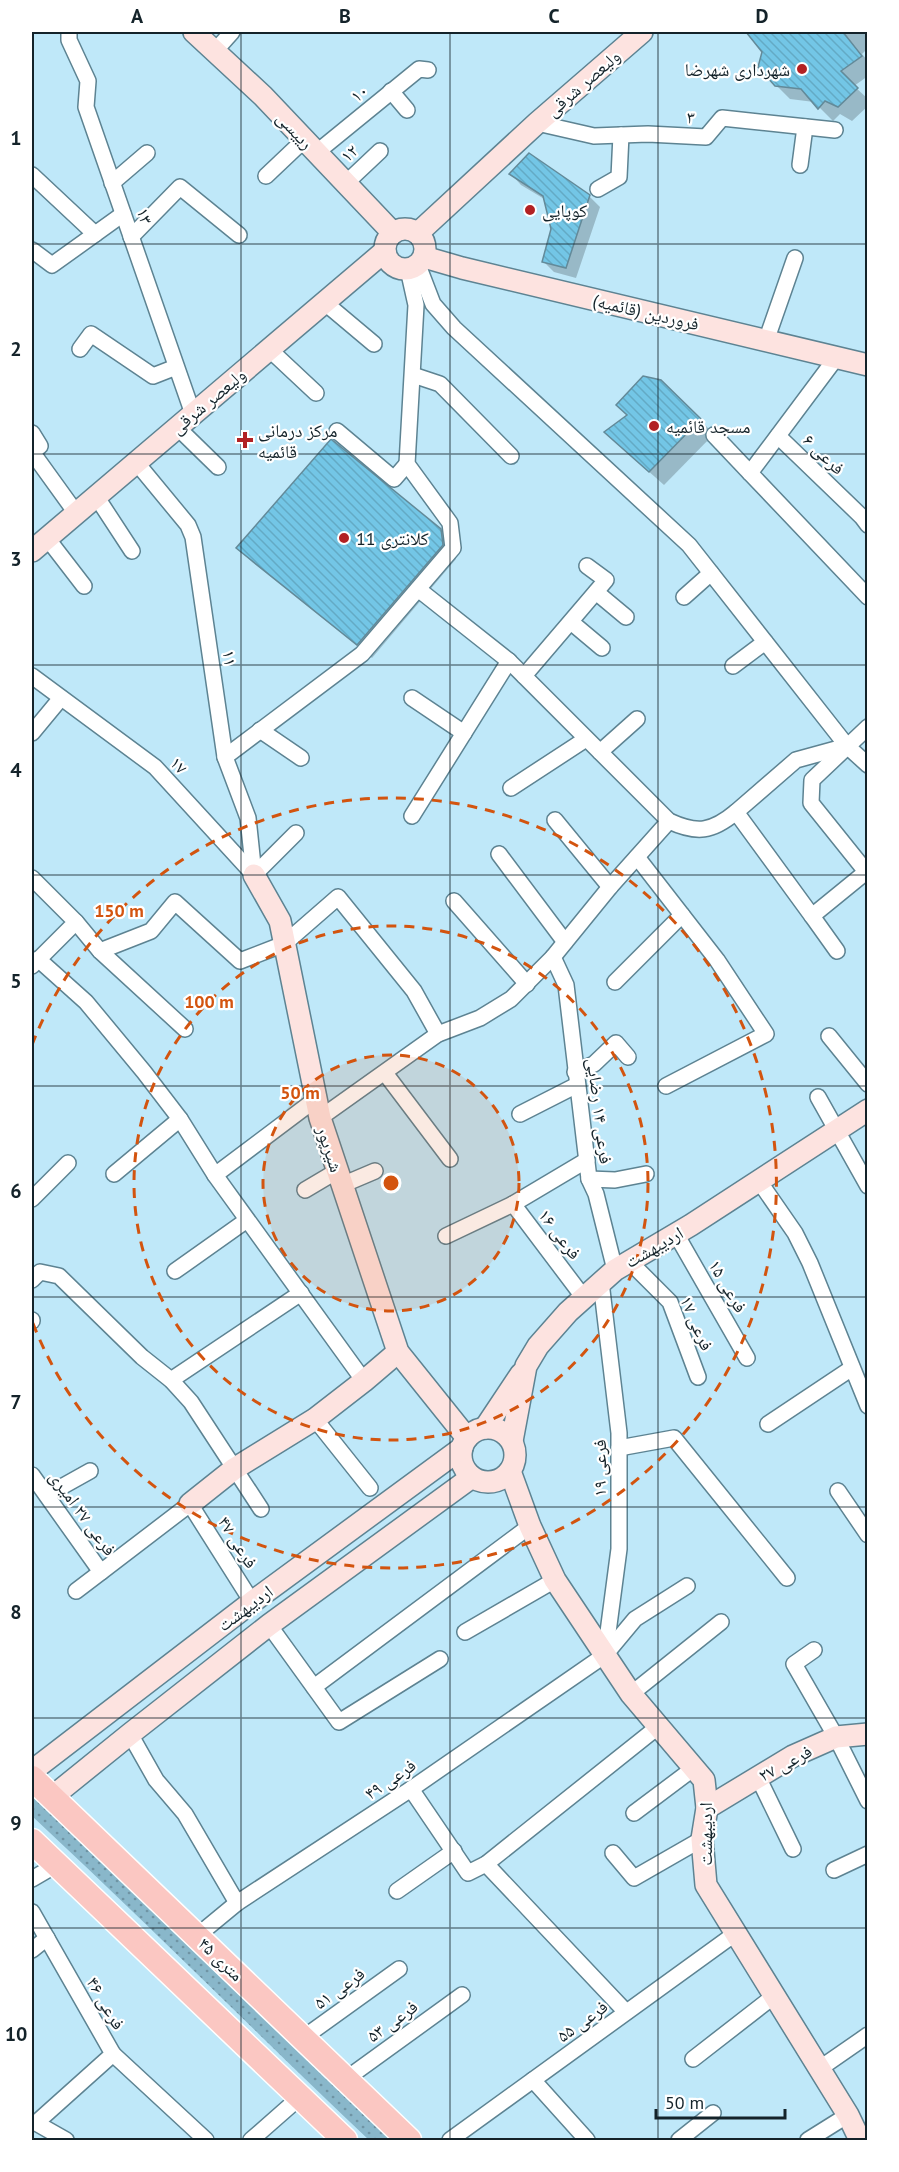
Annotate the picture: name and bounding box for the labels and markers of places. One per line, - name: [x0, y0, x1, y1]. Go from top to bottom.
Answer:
- place label: شهرداری شهرضا: [685, 58, 790, 81]
- marker: شهرداری شهرضا: [795, 62, 809, 76]
- place label: کوپایی: [542, 199, 588, 222]
- marker: کوپایی: [523, 203, 537, 217]
- place label: مسجد قائمیه: [666, 415, 751, 438]
- place label: مرکز درمانی قائمیه: [258, 419, 338, 463]
- marker: مسجد قائمیه: [647, 419, 661, 433]
- marker: مرکز درمانی قائمیه: [236, 431, 254, 449]
- place label: کلانتری 11: [356, 527, 429, 550]
- marker: کلانتری 11: [337, 531, 351, 545]
- centre of rings: [381, 1173, 401, 1193]

